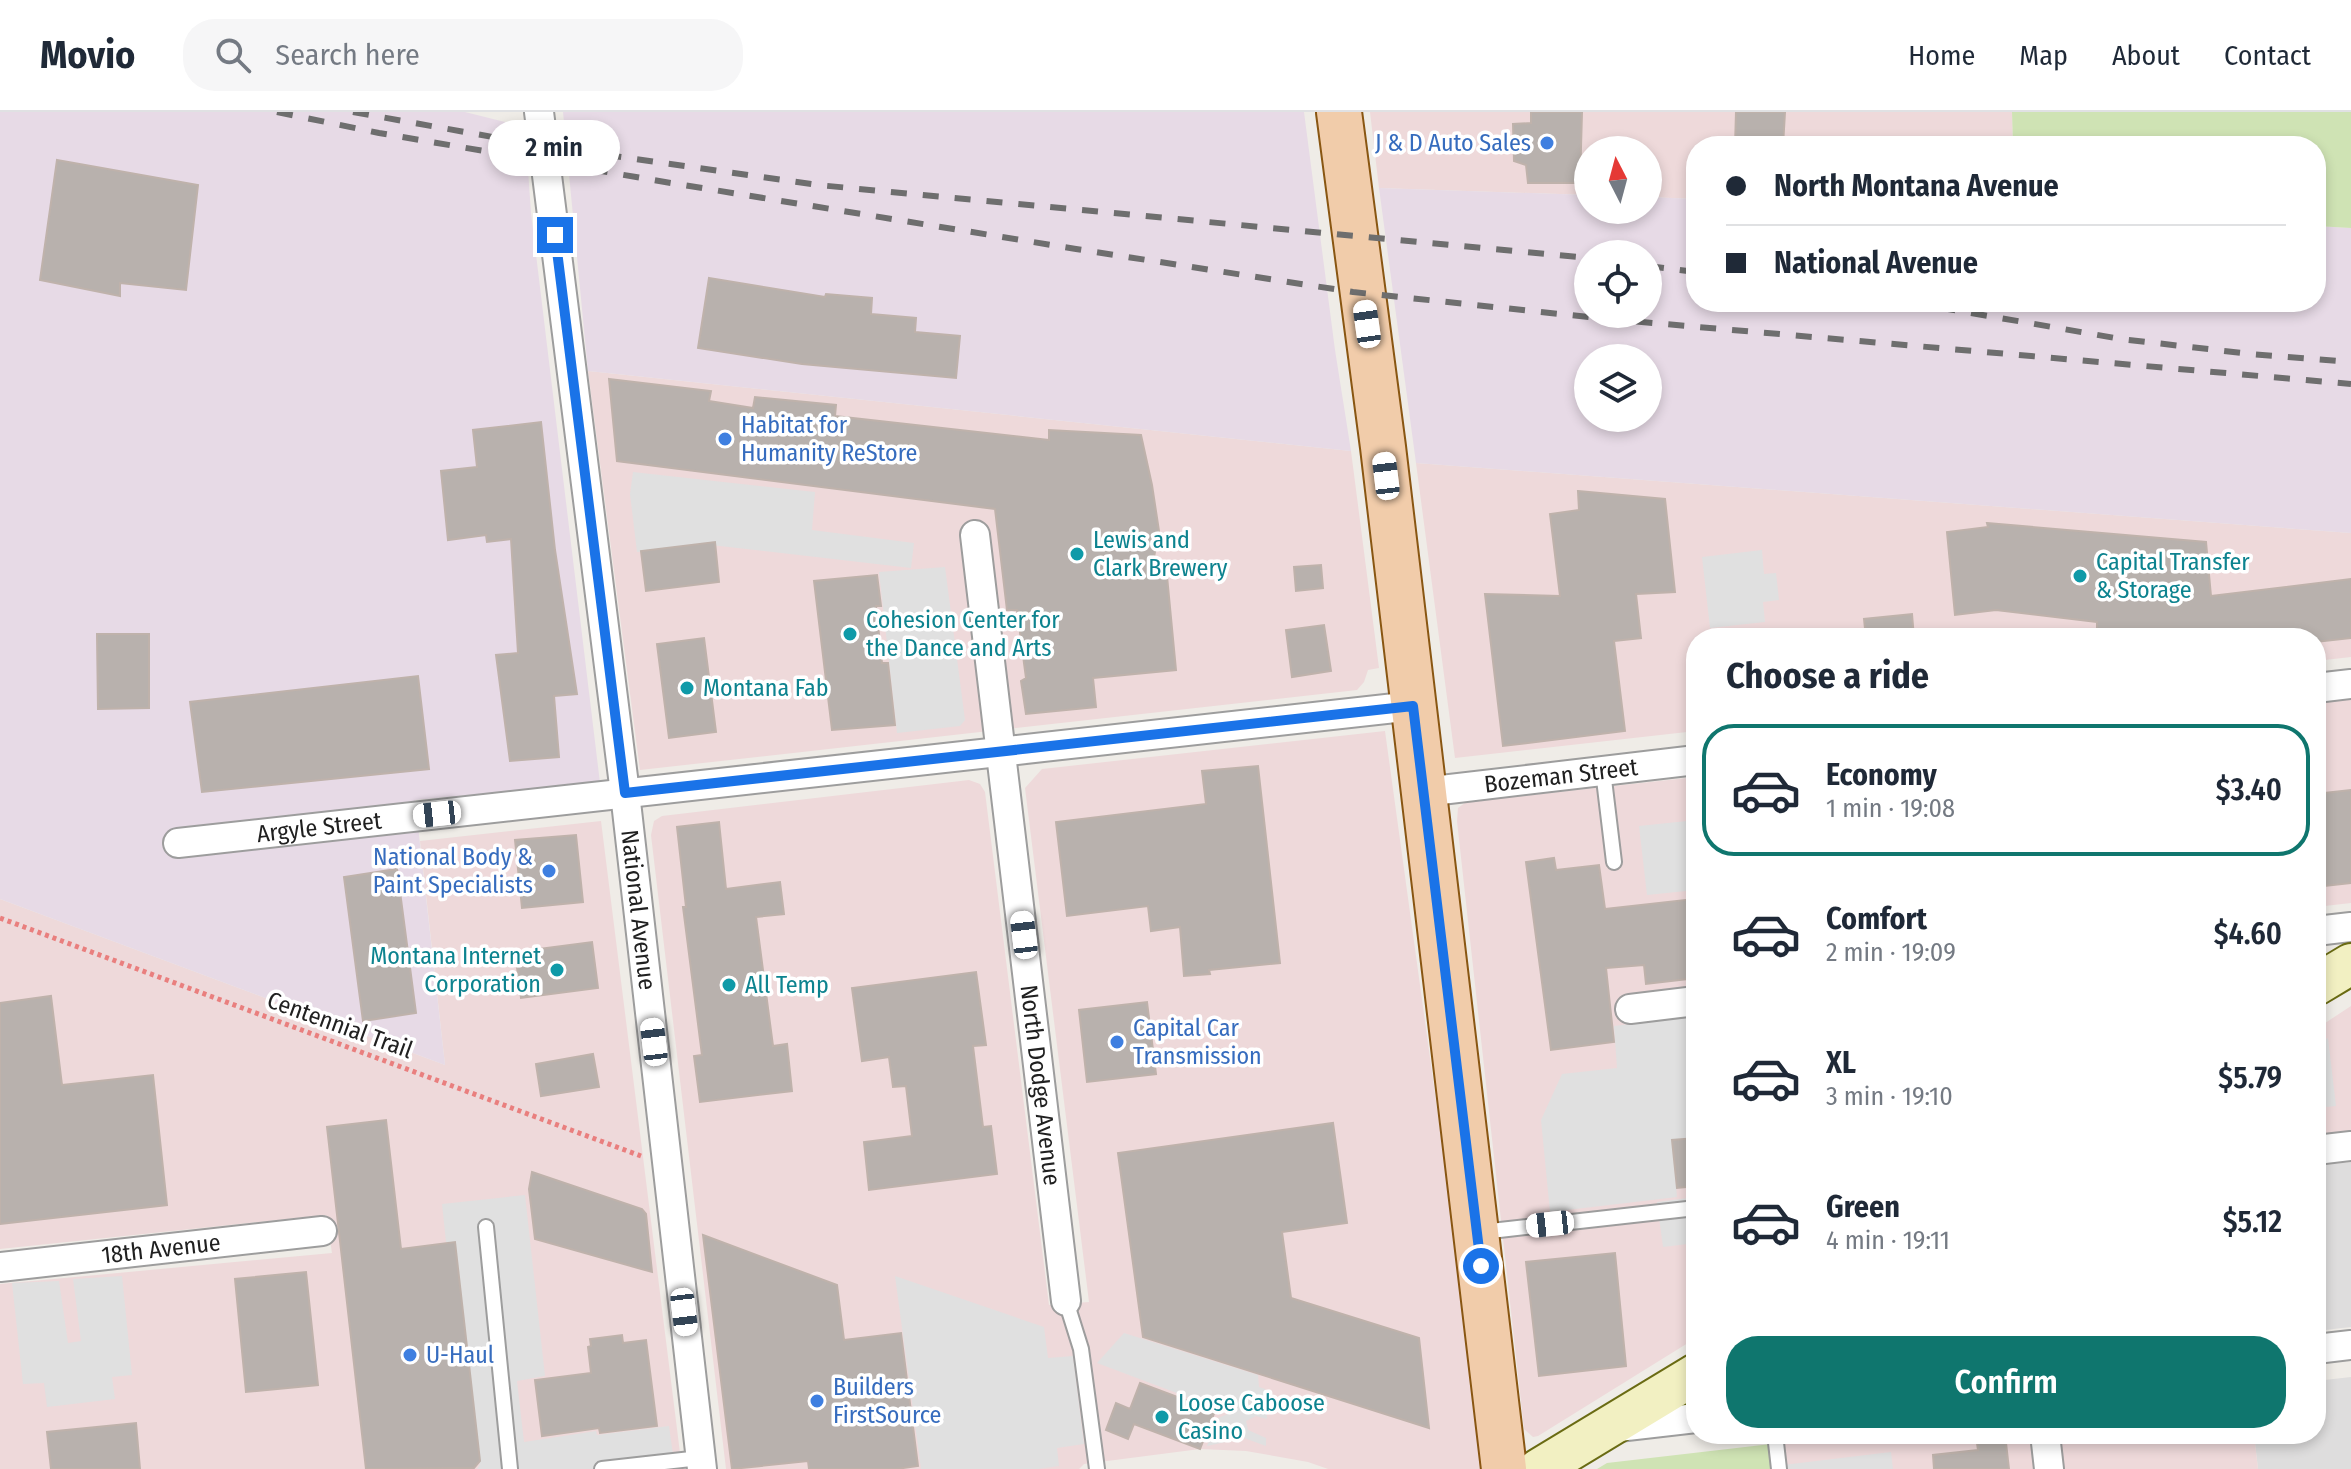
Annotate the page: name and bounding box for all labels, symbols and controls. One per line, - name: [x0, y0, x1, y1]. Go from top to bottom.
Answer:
- search box: [183, 19, 743, 91]
- text: Movio: [40, 32, 135, 78]
- icon: search: [211, 33, 255, 77]
- text: Search here: [275, 37, 420, 73]
- text: Home: [1908, 39, 1975, 72]
- text: Map: [2019, 39, 2068, 72]
- text: About: [2112, 39, 2180, 72]
- text: Contact: [2224, 39, 2311, 72]
- callout: 2 min: [489, 119, 621, 175]
- place label: J & D Auto Sales: [1375, 129, 1531, 157]
- text: 2 min: [525, 132, 583, 163]
- marker: J & D Auto Sales: [1538, 134, 1556, 152]
- north arrow: [1574, 136, 1662, 224]
- map controls: [1574, 136, 1662, 432]
- text: North Montana Avenue: [1774, 168, 2059, 204]
- route end: [537, 217, 573, 253]
- button: locate: [1574, 240, 1662, 328]
- text: National Avenue: [1774, 245, 1978, 281]
- car: [1352, 299, 1382, 349]
- button: layers: [1574, 344, 1662, 432]
- place label: Habitat for Humanity ReStore: [741, 411, 917, 467]
- marker: Habitat for Humanity ReStore: [716, 430, 734, 448]
- car: [1371, 451, 1401, 501]
- place label: Lewis and Clark Brewery: [1093, 526, 1228, 582]
- marker: Lewis and Clark Brewery: [1068, 545, 1086, 563]
- place label: Capital Transfer & Storage: [2096, 548, 2250, 604]
- marker: Capital Transfer & Storage: [2071, 567, 2089, 585]
- place label: Cohesion Center for the Dance and Arts: [866, 606, 1060, 662]
- marker: Cohesion Center for the Dance and Arts: [841, 625, 859, 643]
- text: Choose a ride: [1726, 654, 1929, 698]
- place label: Montana Fab: [703, 674, 828, 702]
- marker: Montana Fab: [678, 679, 696, 697]
- street label: Bozeman Street: [1483, 753, 1639, 799]
- icon: car: [1730, 754, 1802, 826]
- text: Economy: [1826, 757, 1937, 793]
- text: $3.40: [2216, 772, 2282, 808]
- text: 1 min · 19:08: [1826, 793, 1955, 824]
- car: [412, 800, 462, 828]
- street label: Argyle Street: [255, 806, 383, 848]
- street label: National Avenue: [615, 828, 661, 992]
- place label: National Body & Paint Specialists: [373, 843, 533, 899]
- marker: National Body & Paint Specialists: [540, 862, 558, 880]
- icon: car: [1730, 898, 1802, 970]
- text: Comfort: [1826, 901, 1927, 937]
- car: [1009, 910, 1039, 960]
- text: $4.60: [2214, 916, 2282, 952]
- text: 2 min · 19:09: [1826, 937, 1956, 968]
- place label: Montana Internet Corporation: [370, 942, 541, 998]
- marker: Montana Internet Corporation: [548, 961, 566, 979]
- place label: All Temp: [745, 971, 829, 999]
- marker: All Temp: [720, 976, 738, 994]
- street label: North Dodge Avenue: [1015, 983, 1066, 1187]
- street label: Centennial Trail: [264, 986, 416, 1064]
- place label: Capital Car Transmission: [1133, 1014, 1262, 1070]
- car: [639, 1017, 669, 1067]
- marker: Capital Car Transmission: [1108, 1033, 1126, 1051]
- icon: car: [1730, 1042, 1802, 1114]
- text: XL: [1826, 1045, 1856, 1081]
- text: $5.79: [2218, 1060, 2282, 1096]
- text: 3 min · 19:10: [1826, 1081, 1953, 1112]
- icon: car: [1730, 1186, 1802, 1258]
- text: Green: [1826, 1189, 1900, 1225]
- text: $5.12: [2223, 1204, 2282, 1240]
- car: [1525, 1210, 1575, 1238]
- text: 4 min · 19:11: [1826, 1225, 1950, 1256]
- street label: 18th Avenue: [100, 1228, 222, 1270]
- route start: [1463, 1248, 1499, 1284]
- car: [669, 1287, 699, 1337]
- button: Confirm: [1726, 1336, 2286, 1428]
- place label: U-Haul: [426, 1341, 494, 1369]
- marker: U-Haul: [401, 1346, 419, 1364]
- place label: Builders FirstSource: [833, 1373, 941, 1429]
- place label: Loose Caboose Casino: [1178, 1389, 1325, 1445]
- marker: Builders FirstSource: [808, 1392, 826, 1410]
- marker: Loose Caboose Casino: [1153, 1408, 1171, 1426]

